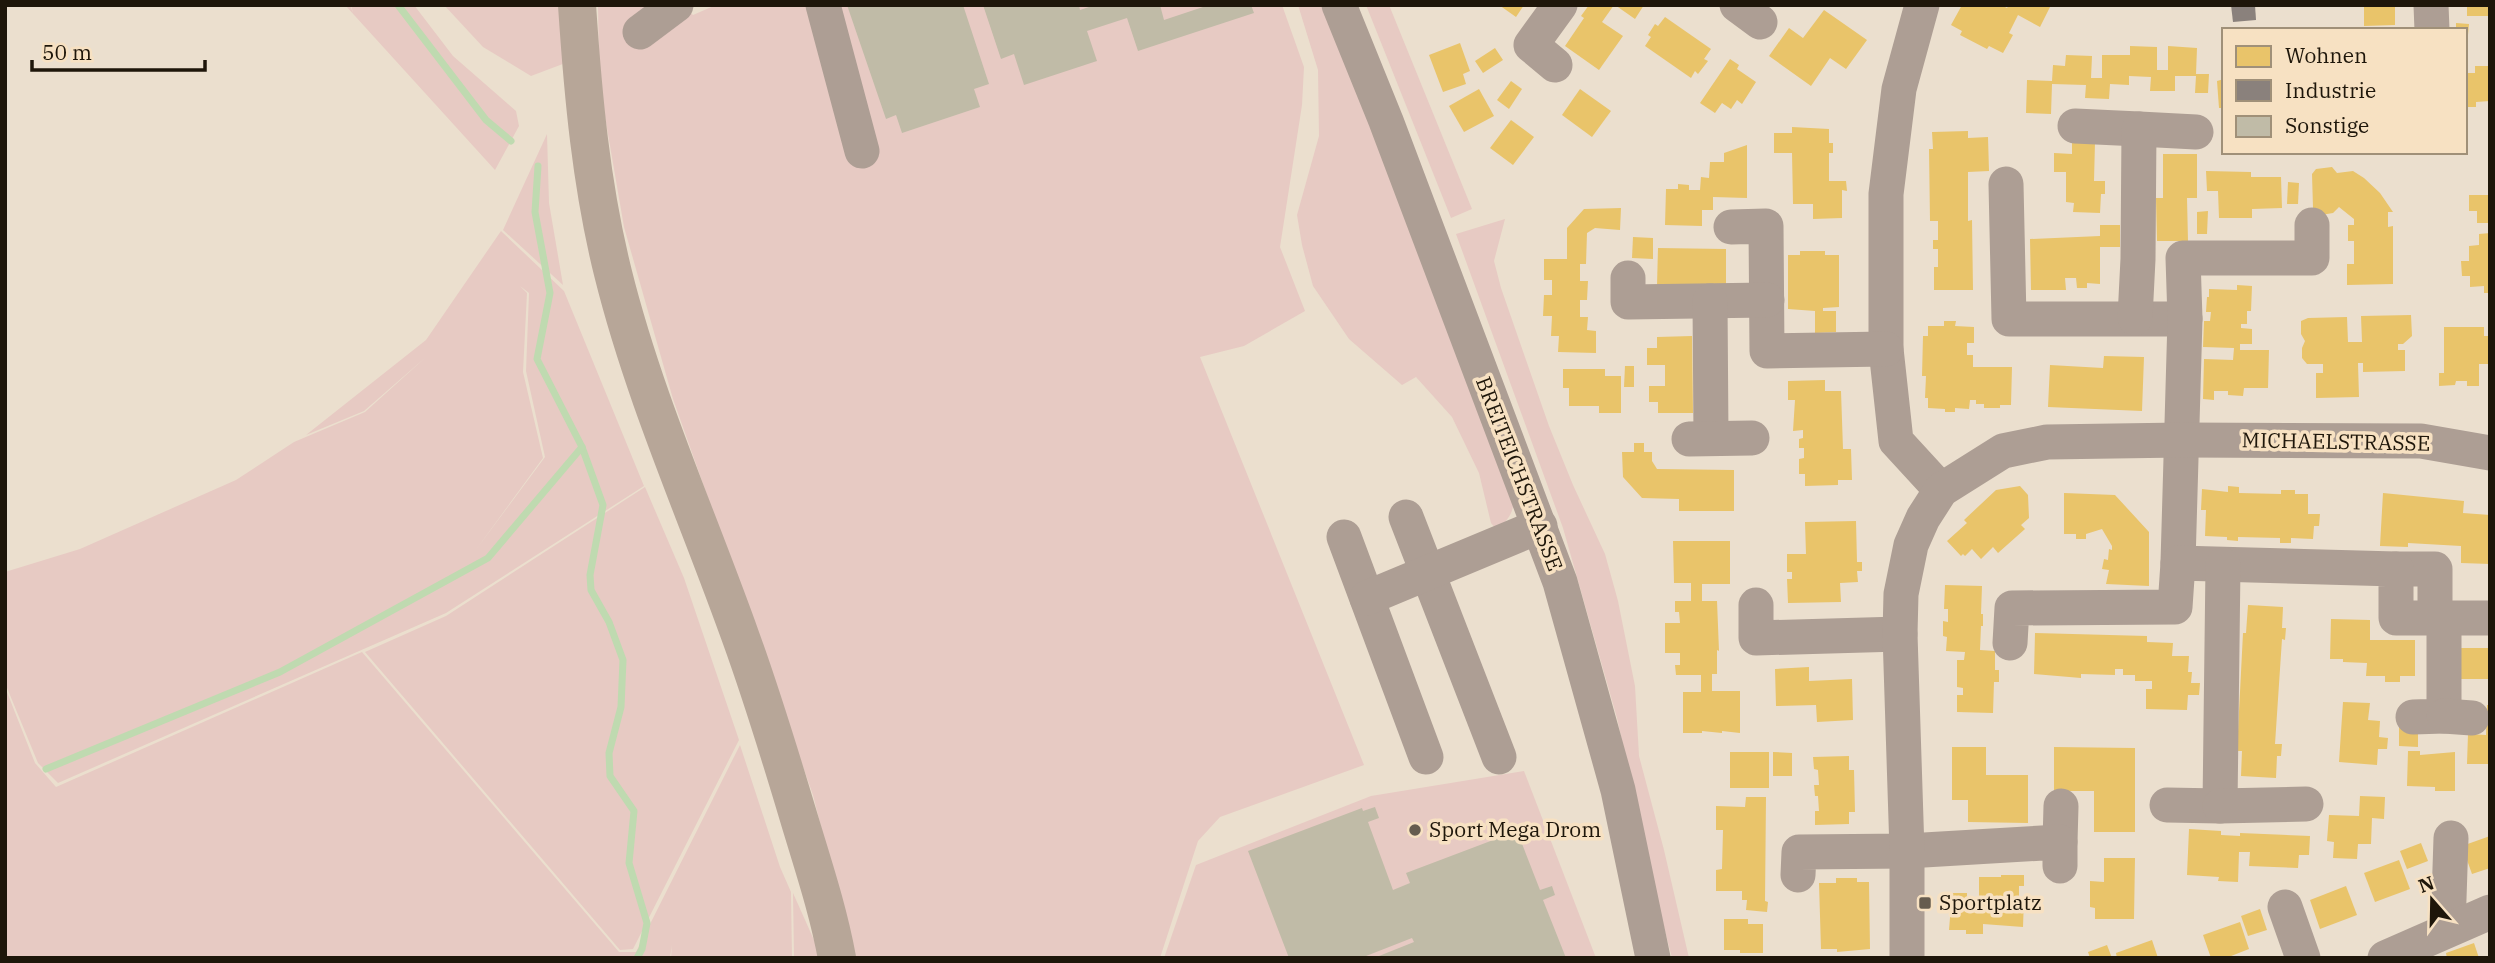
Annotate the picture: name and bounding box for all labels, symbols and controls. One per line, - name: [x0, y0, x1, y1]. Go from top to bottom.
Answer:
- scale bar: [32, 28, 205, 72]
- legend: [2222, 28, 2467, 154]
- text: 50 m: [42, 38, 92, 66]
- text: Wohnen: [2285, 41, 2367, 69]
- text: Industrie: [2285, 76, 2376, 104]
- text: Sonstige: [2285, 111, 2369, 139]
- street label: BREITEICHSTRASSE: [1470, 372, 1570, 575]
- street label: MICHAELSTRASSE: [2241, 425, 2431, 457]
- place label: Sport Mega Drom: [1429, 815, 1601, 843]
- marker: Sport Mega Drom: [1407, 822, 1423, 838]
- north arrow: [2397, 865, 2467, 935]
- text: N: [2415, 870, 2437, 898]
- place label: Sportplatz: [1939, 888, 2042, 916]
- marker: Sportplatz: [1917, 895, 1933, 911]

